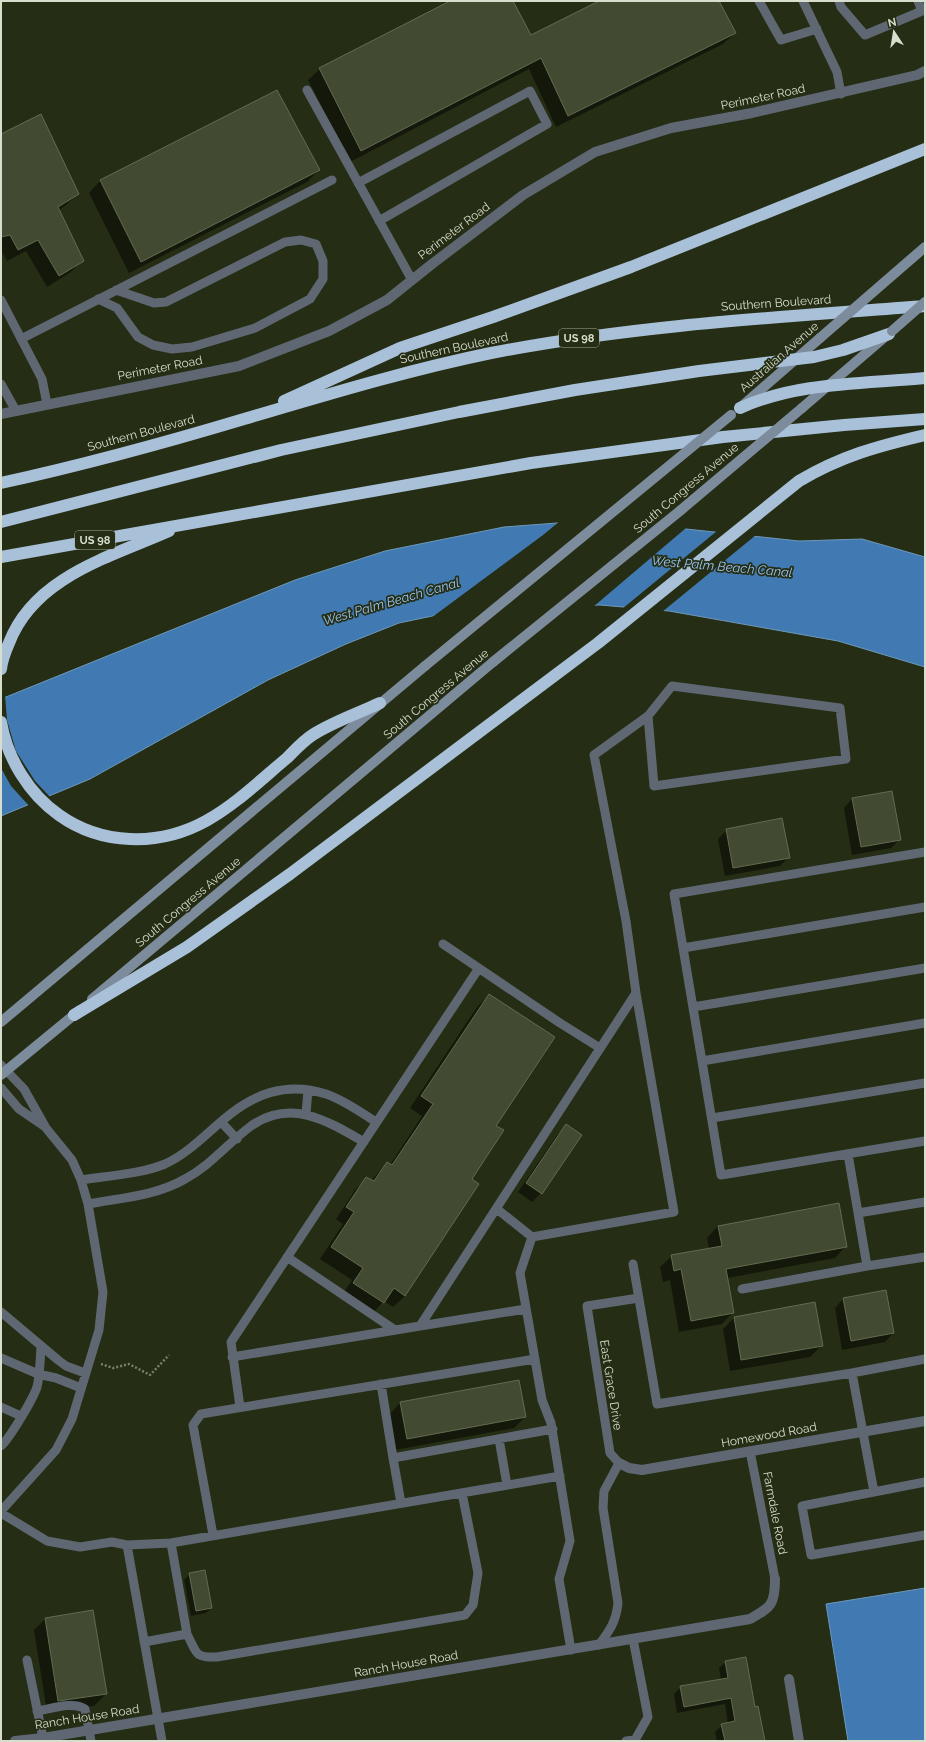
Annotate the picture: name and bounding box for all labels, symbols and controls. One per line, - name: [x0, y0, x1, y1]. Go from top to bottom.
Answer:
- north arrow: [874, 12, 914, 52]
- text: N: [887, 15, 897, 30]
- street label: Perimeter Road: [719, 81, 807, 113]
- street label: Perimeter Road: [415, 200, 493, 262]
- street label: Southern Boulevard: [720, 292, 832, 314]
- street label: Australian Avenue: [737, 319, 821, 395]
- road number: US 98: [559, 329, 599, 347]
- street label: Southern Boulevard: [398, 330, 510, 366]
- street label: Perimeter Road: [116, 353, 204, 383]
- street label: Southern Boulevard: [86, 412, 196, 454]
- street label: South Congress Avenue: [631, 440, 741, 536]
- road number: US 98: [75, 531, 115, 549]
- water label: West Palm Beach Canal: [651, 553, 794, 580]
- water label: West Palm Beach Canal: [321, 575, 462, 628]
- street label: South Congress Avenue: [381, 646, 491, 742]
- street label: South Congress Avenue: [133, 854, 243, 950]
- street label: East Grace Drive: [597, 1339, 625, 1431]
- street label: Homewood Road: [720, 1420, 818, 1450]
- street label: Farmdale Road: [760, 1470, 790, 1556]
- street label: Ranch House Road: [353, 1648, 459, 1680]
- street label: Ranch House Road: [34, 1702, 140, 1732]

